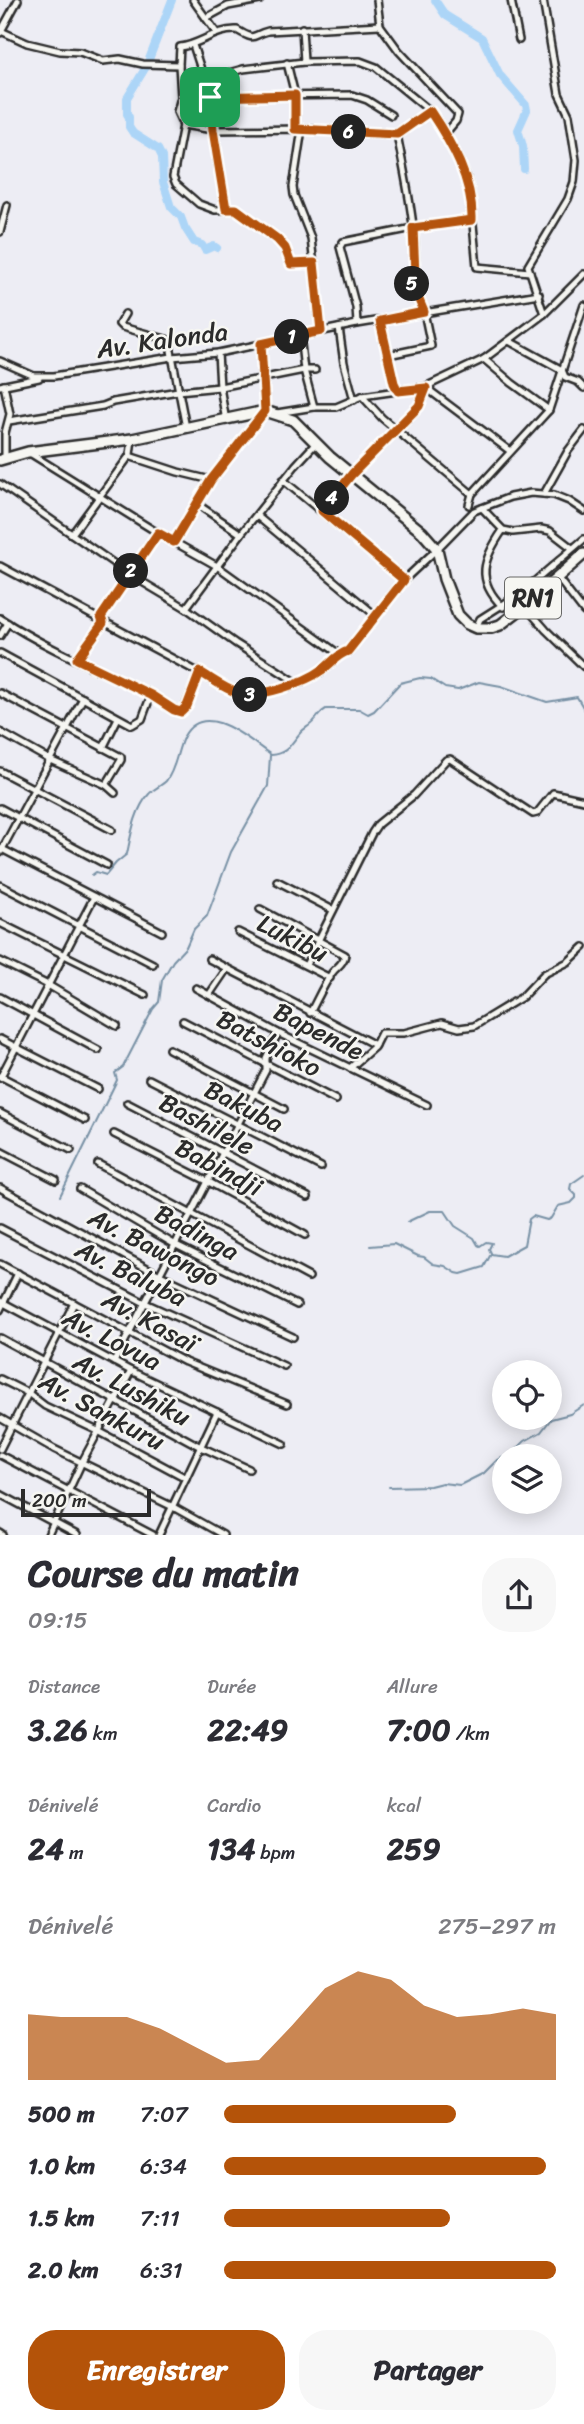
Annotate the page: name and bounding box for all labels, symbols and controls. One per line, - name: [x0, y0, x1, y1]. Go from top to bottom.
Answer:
- pin: [180, 67, 240, 127]
- icon: arrive: [191, 78, 229, 116]
- pin: 6: [332, 114, 366, 150]
- text: 6: [343, 115, 354, 148]
- pin: 5: [394, 266, 430, 302]
- text: 5: [406, 267, 417, 300]
- street label: Av. Kalonda: [92, 308, 231, 372]
- pin: 1: [274, 320, 310, 354]
- text: 1: [287, 320, 296, 353]
- pin: 4: [314, 480, 350, 516]
- text: 4: [326, 481, 337, 514]
- pin: 2: [114, 554, 148, 588]
- text: 2: [125, 554, 136, 587]
- road number: RN1: [505, 578, 561, 618]
- pin: 3: [232, 678, 268, 712]
- text: 3: [244, 678, 255, 711]
- street label: Lukibu: [249, 901, 337, 975]
- street label: Bapende: [265, 989, 373, 1074]
- street label: Batshioko: [208, 996, 330, 1090]
- street label: Bakuba: [196, 1066, 292, 1146]
- street label: Bashilele: [151, 1080, 263, 1168]
- street label: Babindji: [167, 1125, 272, 1210]
- street label: Badinga: [146, 1190, 248, 1274]
- street label: Av. Bawongo: [79, 1194, 228, 1300]
- street label: Av. Baluba: [66, 1226, 195, 1320]
- street label: Av. Kasaï: [93, 1276, 209, 1367]
- street label: Av. Lovua: [53, 1294, 170, 1384]
- street label: Av. Lushiku: [64, 1338, 199, 1439]
- street label: Av. Sankuru: [30, 1358, 174, 1464]
- map controls: [492, 1360, 562, 1514]
- button: locate: [492, 1360, 562, 1430]
- button: layers: [492, 1444, 562, 1514]
- text: 200 m: [32, 1484, 87, 1517]
- scale bar: [21, 1486, 150, 1518]
- text: Course du matin: [28, 1540, 299, 1607]
- button: share: [482, 1558, 556, 1632]
- text: 09:15: [28, 1600, 88, 1641]
- text: Distance: [28, 1670, 100, 1703]
- text: Durée: [207, 1670, 256, 1703]
- text: Allure: [387, 1670, 438, 1703]
- text: 3.26: [28, 1703, 88, 1757]
- text: 22:49: [207, 1703, 288, 1757]
- text: 7:00: [387, 1703, 451, 1757]
- text: km: [88, 1717, 118, 1750]
- text: /km: [451, 1717, 490, 1750]
- text: Dénivelé: [28, 1789, 98, 1822]
- text: Cardio: [207, 1789, 261, 1822]
- text: kcal: [387, 1789, 421, 1822]
- text: 24: [28, 1822, 64, 1876]
- text: 134: [207, 1822, 255, 1876]
- text: 259: [387, 1822, 441, 1876]
- text: m: [64, 1836, 84, 1869]
- text: bpm: [255, 1836, 295, 1869]
- text: Dénivelé: [28, 1906, 113, 1947]
- text: 275–297 m: [438, 1906, 556, 1947]
- text: 500 m: [28, 2094, 95, 2135]
- text: 7:07: [140, 2094, 188, 2135]
- text: 1.0 km: [28, 2146, 95, 2187]
- text: 6:34: [140, 2146, 187, 2187]
- text: 1.5 km: [28, 2198, 95, 2239]
- text: 7:11: [140, 2198, 180, 2239]
- text: 2.0 km: [28, 2250, 99, 2291]
- text: 6:31: [140, 2250, 183, 2291]
- button: Enregistrer: [28, 2330, 285, 2410]
- button: Partager: [299, 2330, 556, 2410]

